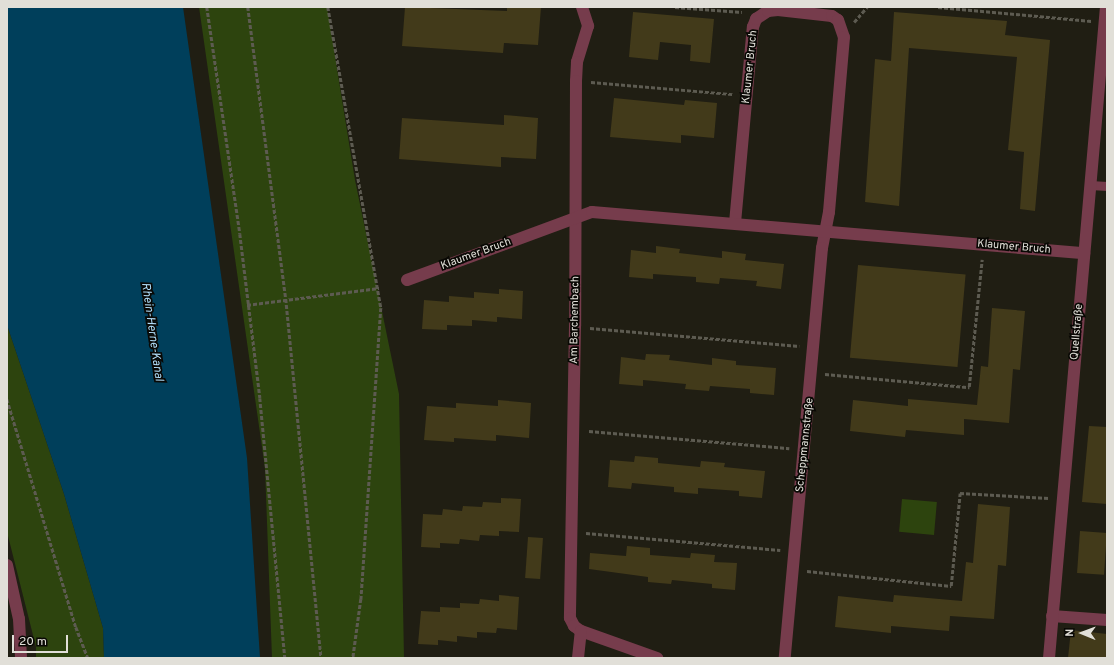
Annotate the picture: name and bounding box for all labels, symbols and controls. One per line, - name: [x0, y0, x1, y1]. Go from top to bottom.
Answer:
- street label: Klaumer Bruch: [740, 30, 760, 104]
- street label: Klaumer Bruch: [439, 235, 513, 273]
- street label: Klaumer Bruch: [977, 237, 1051, 257]
- street label: Am Barchembach: [568, 276, 582, 364]
- water label: Rhein-Herne-Kanal: [137, 282, 165, 382]
- street label: Quellstraße: [1068, 303, 1086, 361]
- street label: Scheppmannstraße: [793, 397, 817, 493]
- north arrow: [1062, 613, 1102, 653]
- scale bar: [14, 627, 70, 653]
- text: N: [1063, 629, 1077, 637]
- text: 20 m: [19, 634, 47, 650]

